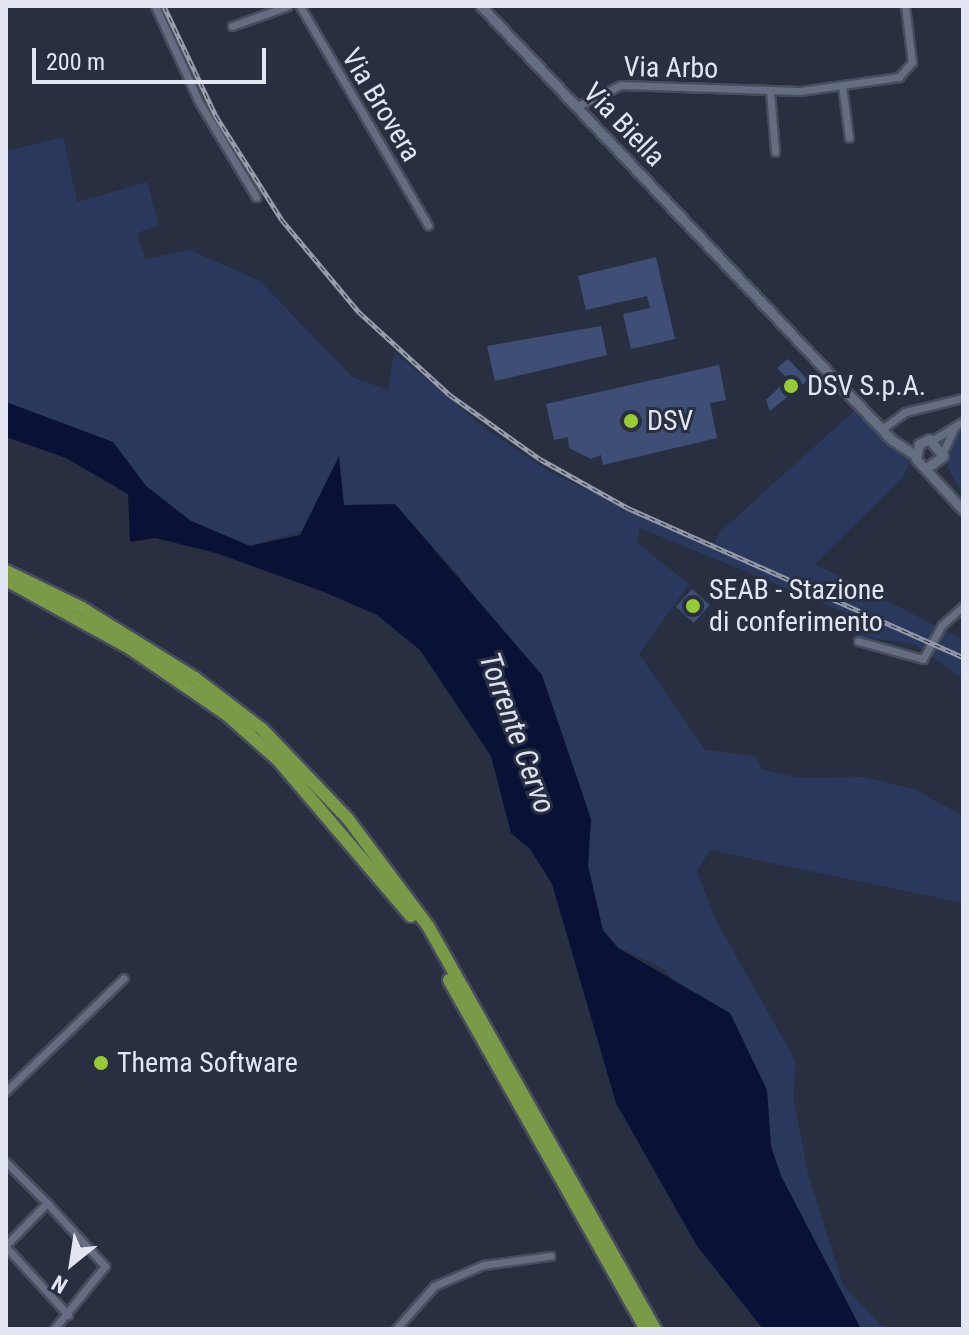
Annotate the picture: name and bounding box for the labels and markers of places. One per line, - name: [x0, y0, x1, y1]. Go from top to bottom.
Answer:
- place label: DSV S.p.A.: [807, 369, 926, 403]
- marker: DSV S.p.A.: [782, 377, 800, 395]
- place label: DSV: [647, 404, 693, 438]
- marker: DSV: [622, 412, 640, 430]
- place label: SEAB - Stazione di conferimento: [709, 573, 884, 639]
- marker: SEAB - Stazione di conferimento: [684, 597, 702, 615]
- place label: Thema Software: [117, 1046, 298, 1080]
- marker: Thema Software: [92, 1054, 110, 1072]

